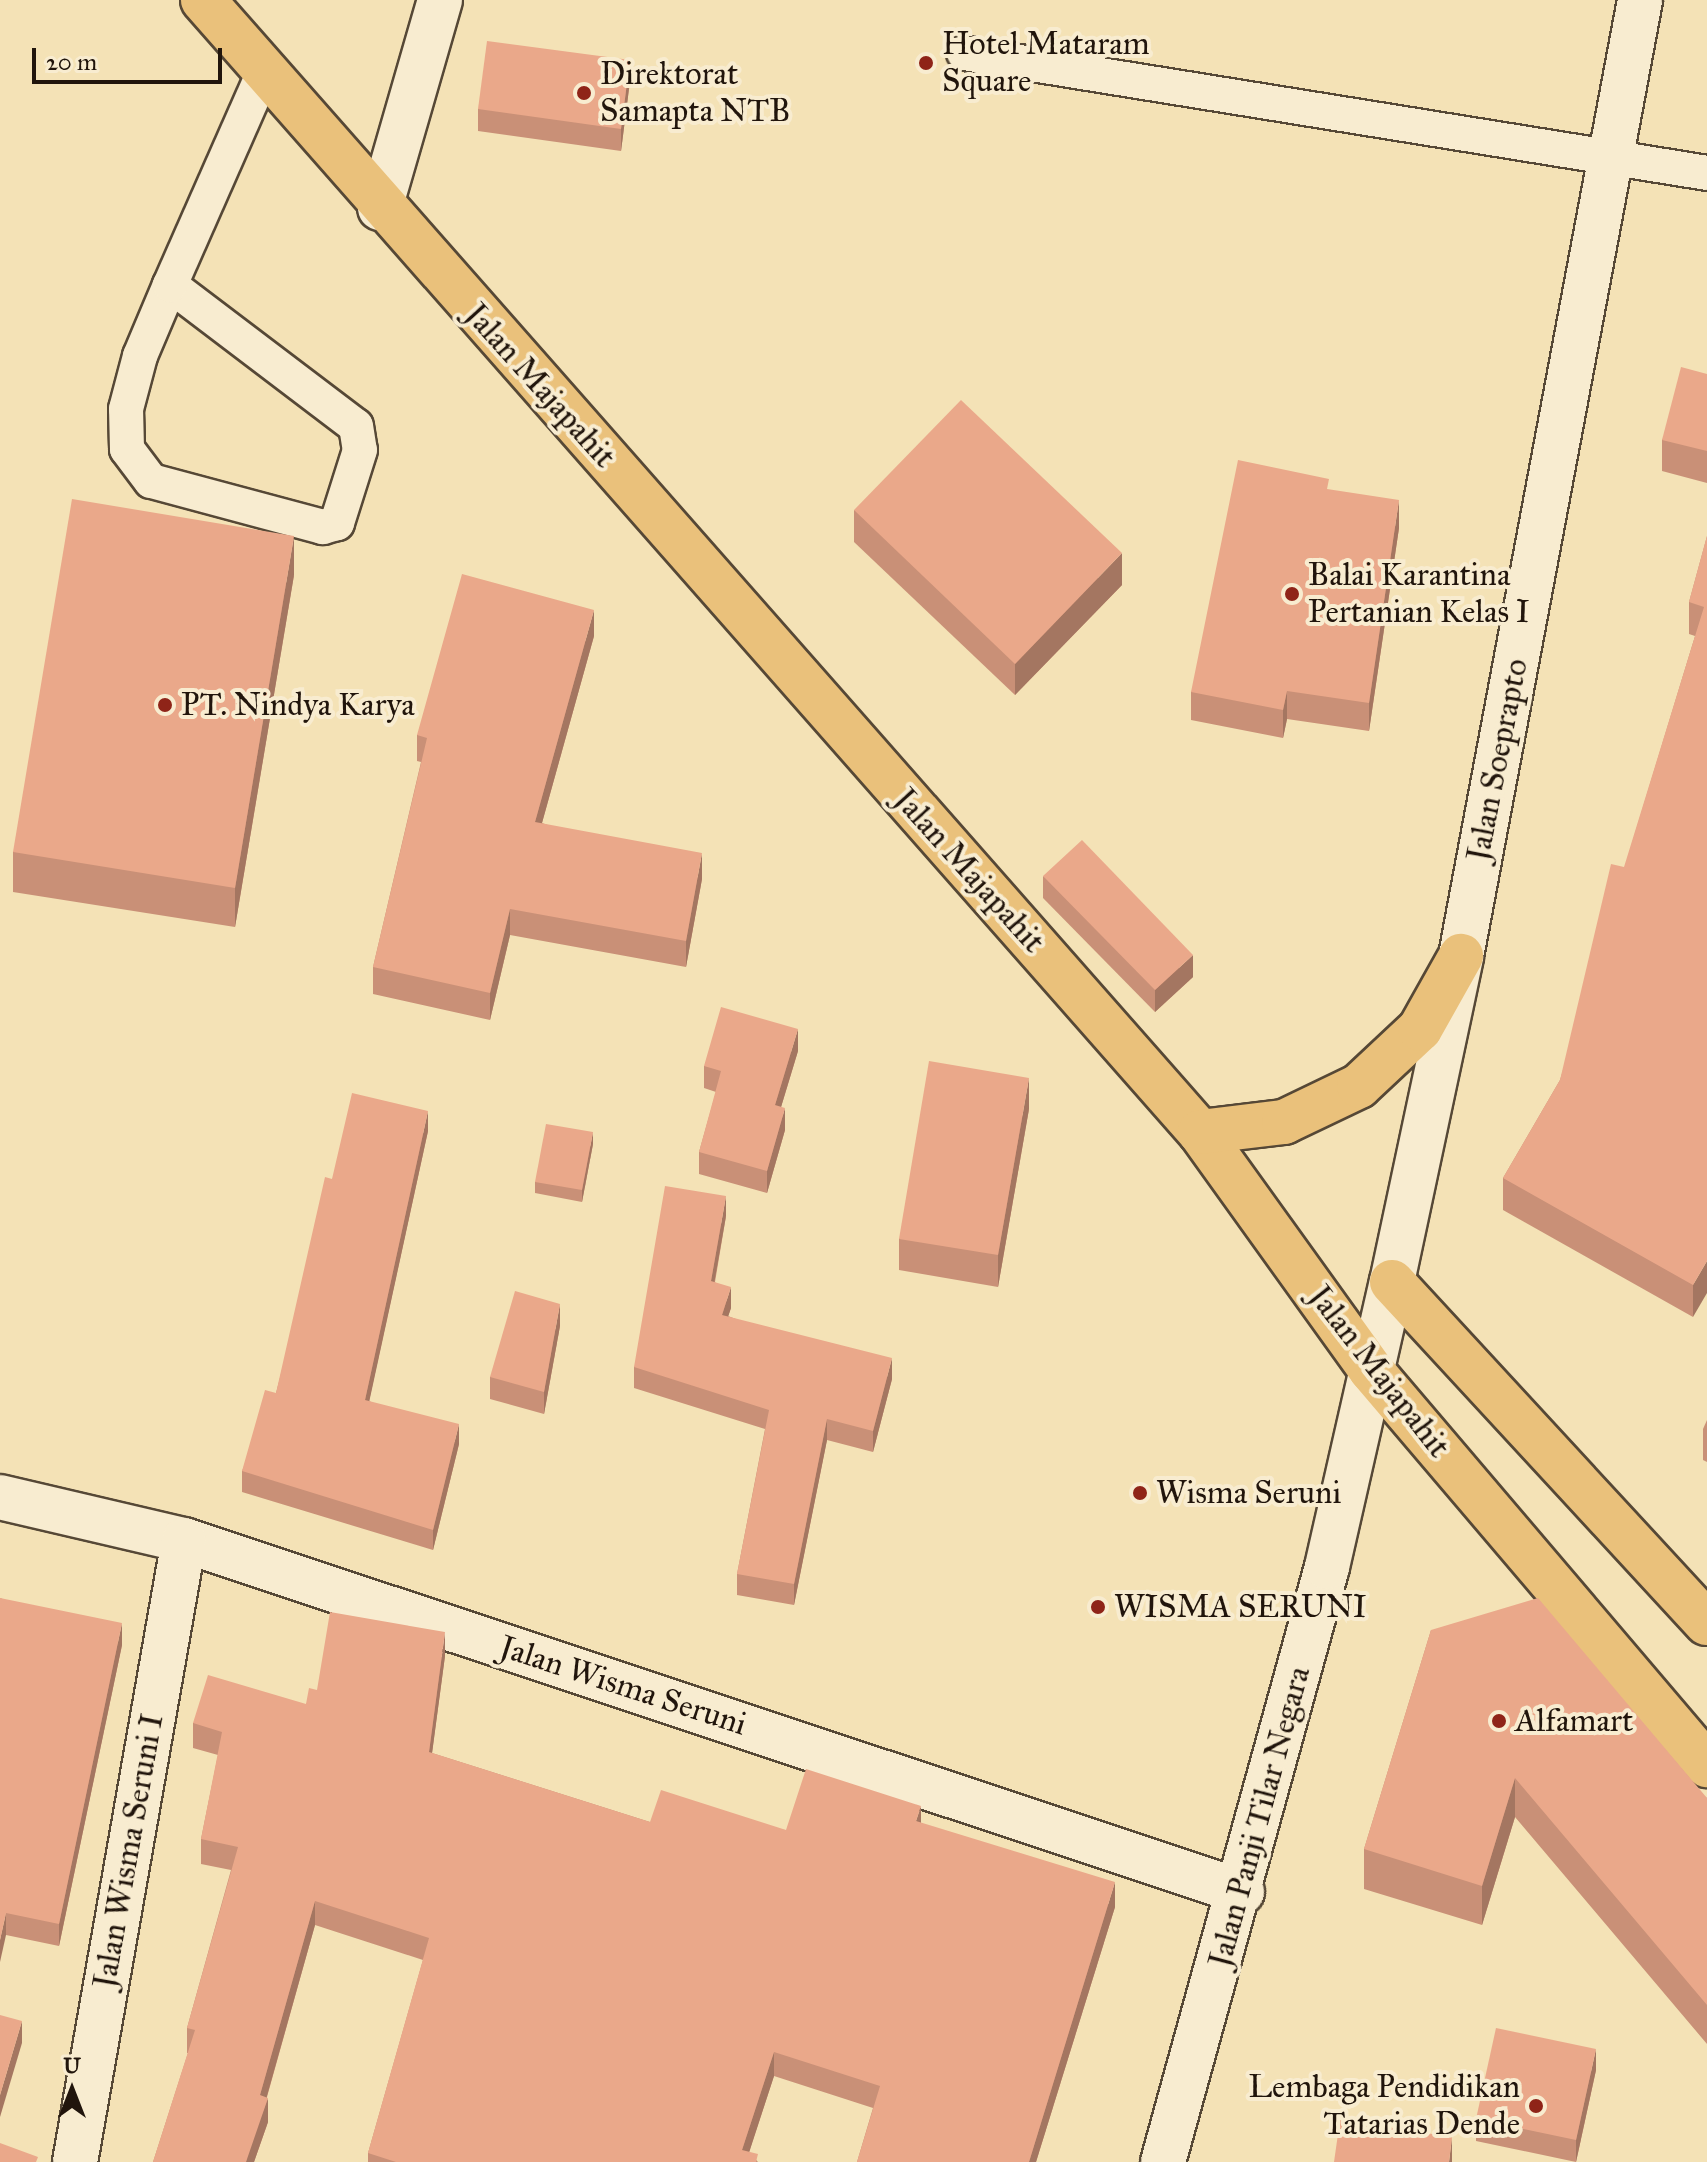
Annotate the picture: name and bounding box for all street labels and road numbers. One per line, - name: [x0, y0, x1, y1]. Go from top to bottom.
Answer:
- street label: Jalan Majapahit: [456, 296, 624, 476]
- street label: Jalan Soeprapto: [1460, 656, 1536, 864]
- street label: Jalan Majapahit: [885, 781, 1053, 961]
- street label: Jalan Majapahit: [1300, 1279, 1458, 1465]
- street label: Jalan Wisma Seruni: [495, 1628, 751, 1744]
- street label: Jalan Panji Tilar Negara: [1201, 1662, 1319, 1972]
- street label: Jalan Wisma Seruni I: [86, 1711, 172, 1991]

